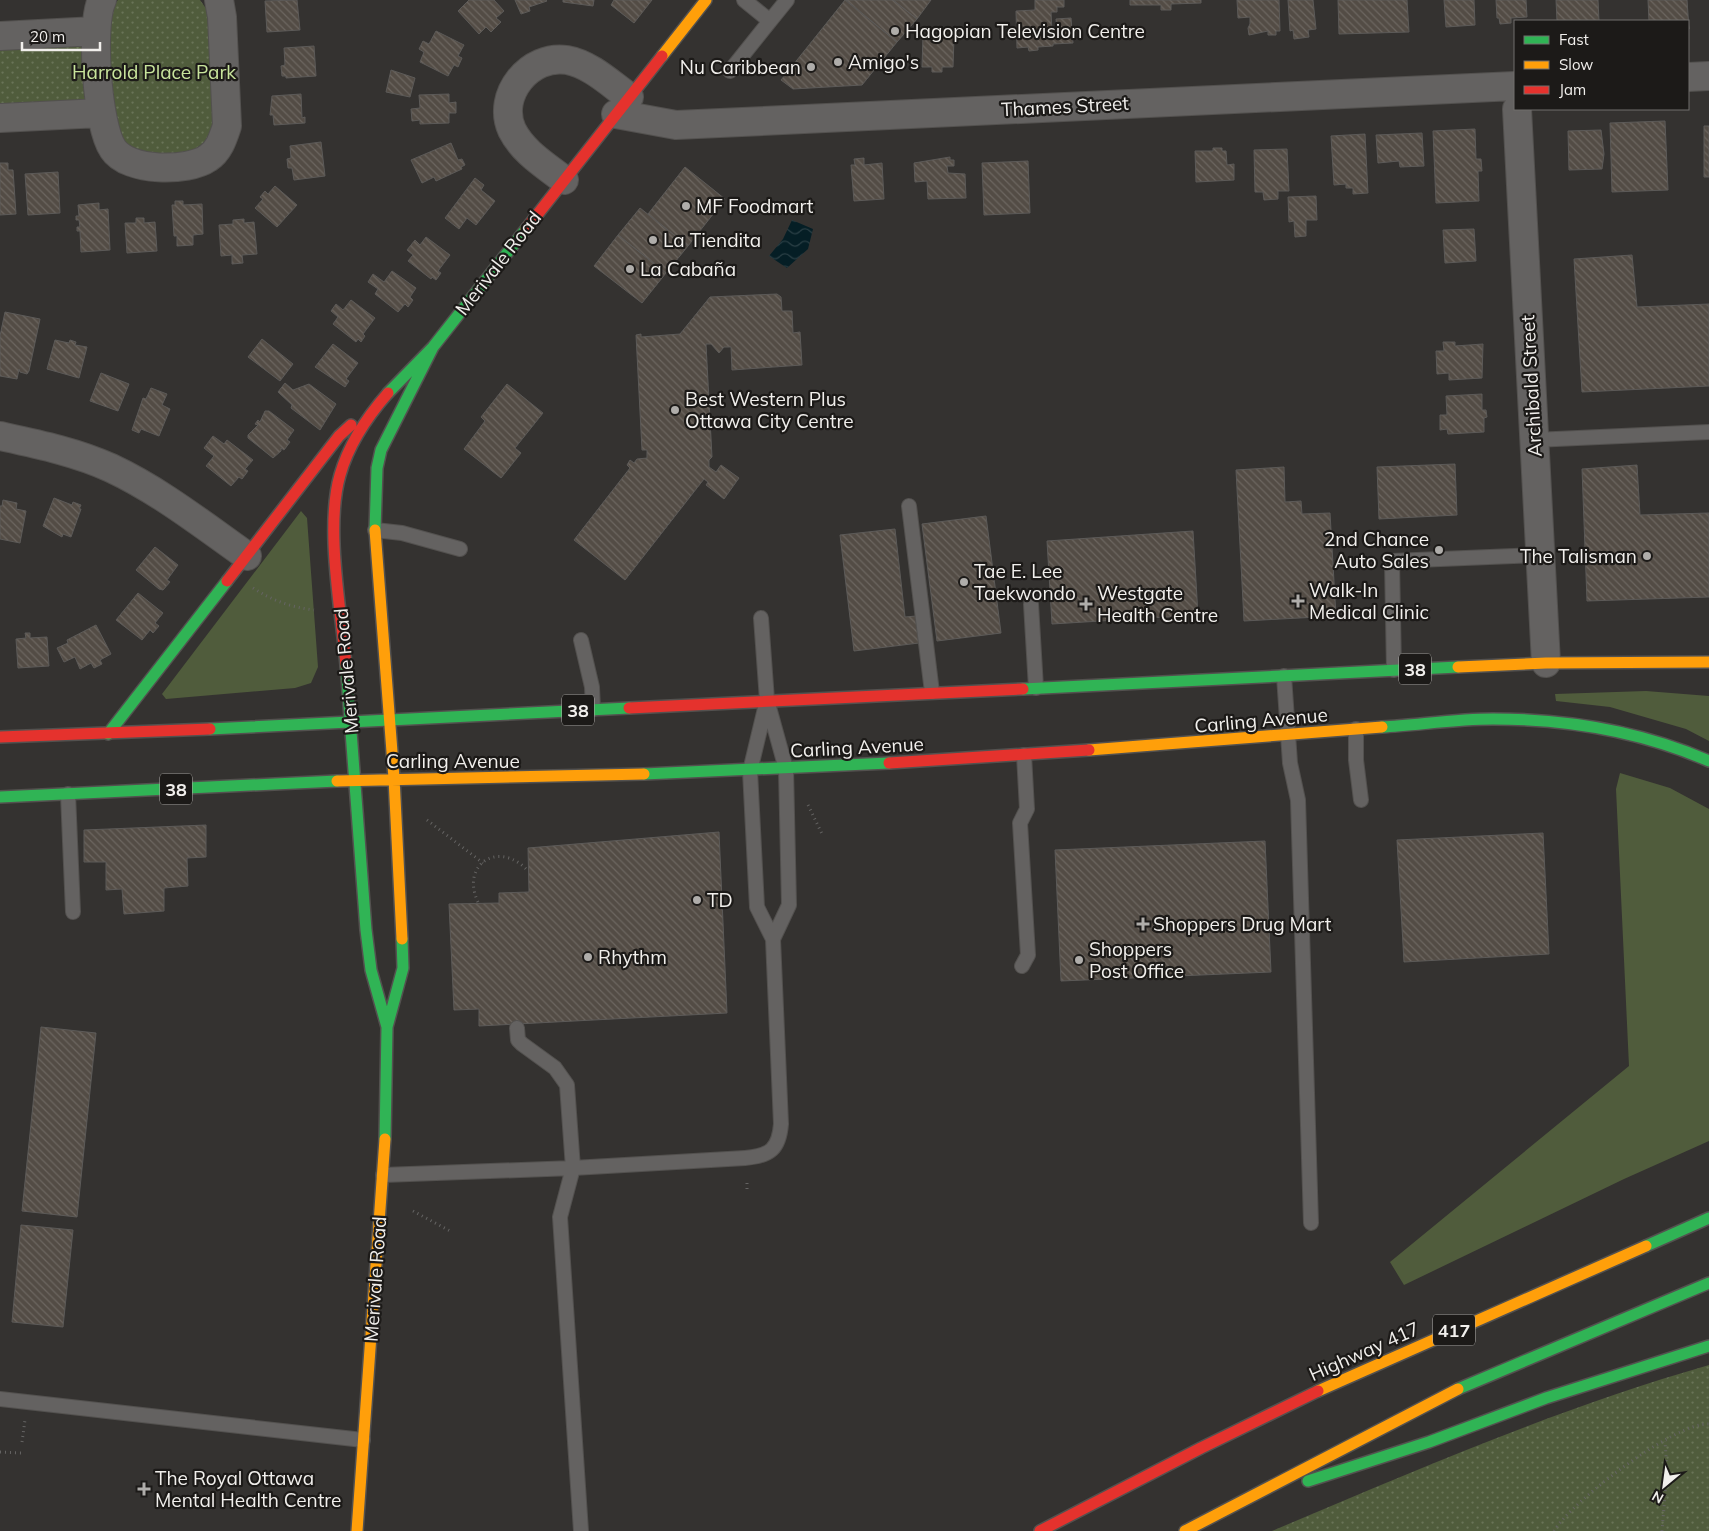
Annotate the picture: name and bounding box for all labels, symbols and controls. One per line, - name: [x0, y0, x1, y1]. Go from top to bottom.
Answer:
- place label: Hagopian Television Centre: [905, 19, 1145, 43]
- scale bar: [22, 20, 100, 52]
- legend: [1514, 20, 1689, 110]
- marker: Hagopian Television Centre: [889, 25, 901, 37]
- text: 20 m: [30, 27, 65, 46]
- text: Fast: [1559, 30, 1589, 49]
- place label: Amigo's: [848, 50, 919, 74]
- place label: Nu Caribbean: [680, 55, 801, 79]
- text: Slow: [1559, 55, 1593, 74]
- marker: Amigo's: [832, 56, 844, 68]
- park label: Harrold Place Park: [72, 60, 236, 84]
- marker: Nu Caribbean: [805, 61, 817, 73]
- text: Jam: [1559, 80, 1586, 99]
- street label: Thames Street: [1000, 91, 1130, 121]
- place label: MF Foodmart: [696, 194, 814, 218]
- marker: MF Foodmart: [680, 200, 692, 212]
- street label: Merivale Road: [450, 206, 546, 320]
- place label: La Tiendita: [663, 228, 761, 252]
- marker: La Tiendita: [647, 234, 659, 246]
- place label: La Cabaña: [640, 257, 736, 281]
- marker: La Cabaña: [624, 263, 636, 275]
- street label: Archibald Street: [1515, 314, 1547, 458]
- place label: Best Western Plus Ottawa City Centre: [685, 387, 854, 433]
- marker: Best Western Plus Ottawa City Centre: [669, 404, 681, 416]
- place label: 2nd Chance Auto Sales: [1324, 527, 1429, 573]
- marker: 2nd Chance Auto Sales: [1433, 544, 1445, 556]
- place label: The Talisman: [1520, 544, 1637, 568]
- marker: The Talisman: [1641, 550, 1653, 562]
- place label: Tae E. Lee Taekwondo: [974, 559, 1076, 605]
- marker: Tae E. Lee Taekwondo: [958, 576, 970, 588]
- place label: Walk-In Medical Clinic: [1309, 578, 1429, 624]
- place label: Westgate Health Centre: [1097, 581, 1218, 627]
- marker: Walk-In Medical Clinic: [1291, 594, 1305, 608]
- marker: Westgate Health Centre: [1079, 597, 1093, 611]
- street label: Merivale Road: [329, 607, 363, 735]
- road number: 38: [1399, 654, 1431, 684]
- road number: 38: [562, 694, 594, 726]
- street label: Carling Avenue: [1193, 702, 1329, 738]
- street label: Carling Avenue: [790, 732, 924, 762]
- street label: Carling Avenue: [386, 749, 520, 773]
- road number: 38: [160, 774, 192, 804]
- place label: TD: [707, 888, 733, 912]
- marker: TD: [691, 894, 703, 906]
- place label: Shoppers Drug Mart: [1153, 912, 1332, 936]
- marker: Shoppers Drug Mart: [1137, 918, 1149, 930]
- place label: Shoppers Post Office: [1089, 937, 1184, 983]
- place label: Rhythm: [598, 945, 667, 969]
- marker: Rhythm: [582, 951, 594, 963]
- marker: Shoppers Post Office: [1073, 954, 1085, 966]
- street label: Merivale Road: [359, 1215, 391, 1343]
- road number: 417: [1433, 1314, 1475, 1346]
- street label: Highway 417: [1305, 1316, 1423, 1386]
- north arrow: [1639, 1461, 1689, 1511]
- place label: The Royal Ottawa Mental Health Centre: [155, 1466, 341, 1512]
- marker: The Royal Ottawa Mental Health Centre: [137, 1482, 151, 1496]
- text: N: [1649, 1487, 1667, 1508]

